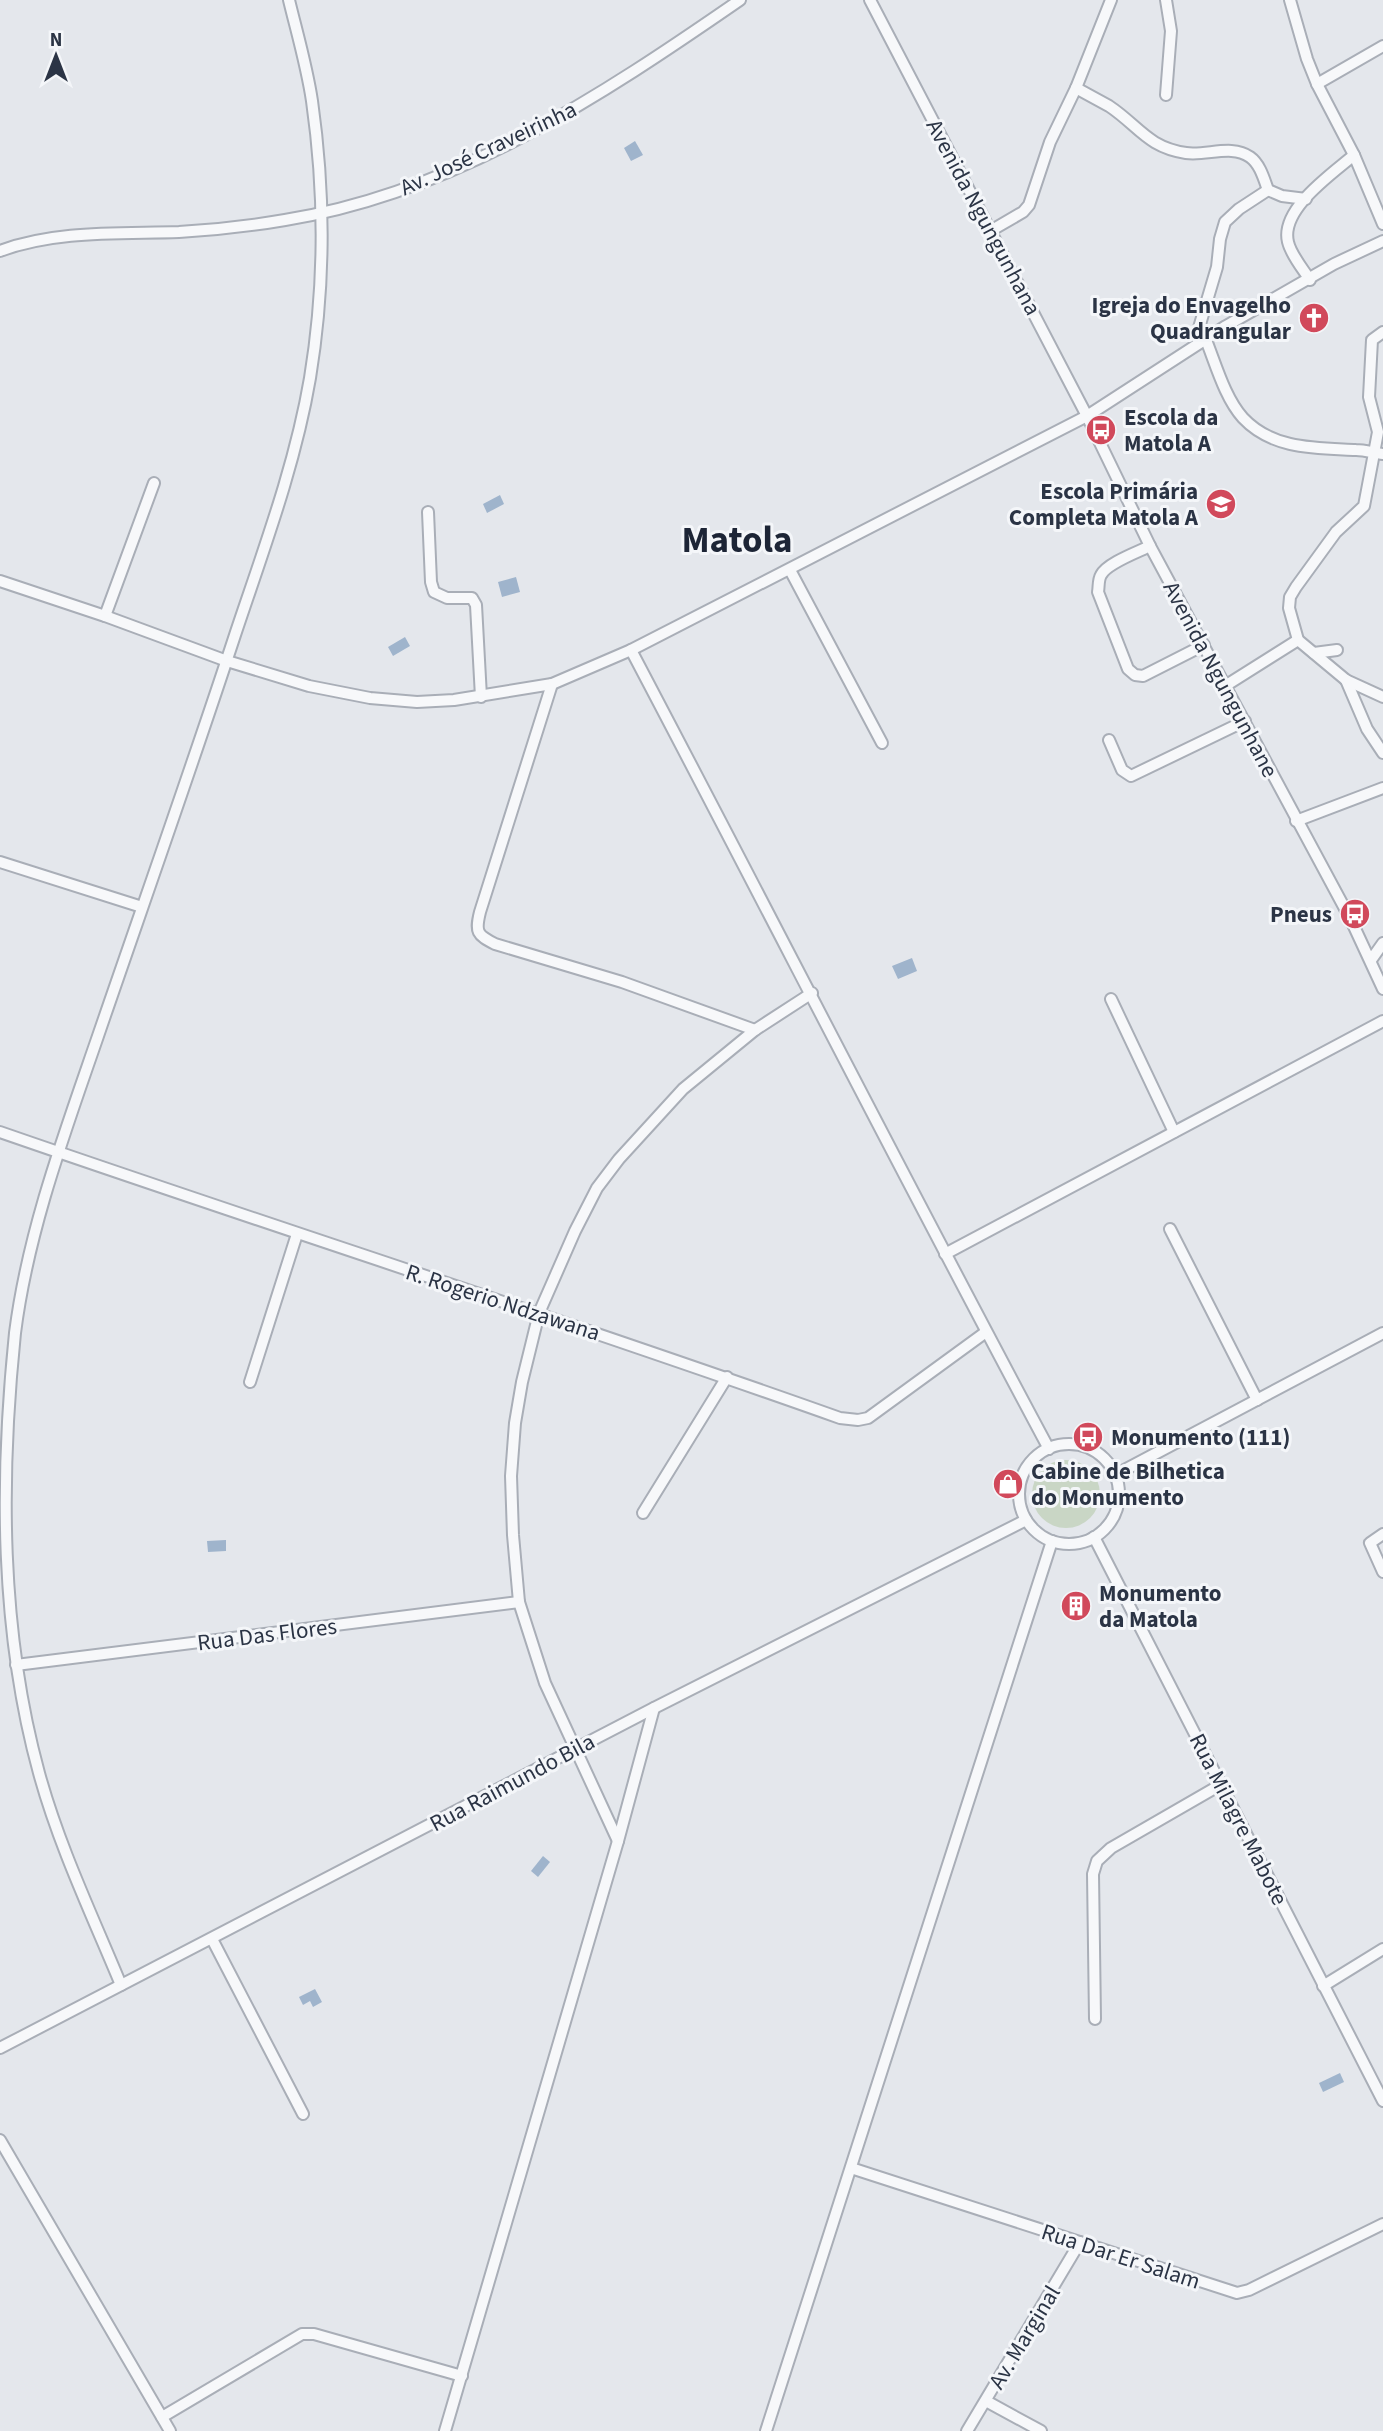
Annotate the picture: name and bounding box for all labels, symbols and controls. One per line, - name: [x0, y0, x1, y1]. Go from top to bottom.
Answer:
- north arrow: [21, 21, 91, 91]
- text: N: [50, 27, 62, 54]
- street label: Av. José Craveirinha: [394, 93, 582, 204]
- street label: Avenida Ngungunhana: [918, 113, 1049, 321]
- place label: Igreja do Envagelho Quadrangular: [1092, 289, 1292, 348]
- church icon: Igreja do Envagelho Quadrangular: [1297, 301, 1331, 335]
- place label: Escola da Matola A: [1124, 401, 1218, 460]
- bus stop icon: Escola da Matola A: [1084, 413, 1118, 447]
- place label: Escola Primária Completa Matola A: [1009, 475, 1199, 534]
- school or university icon: Escola Primária Completa Matola A: [1204, 487, 1238, 521]
- district label: Matola: [681, 514, 793, 567]
- street label: Avenida Ngungunhane: [1155, 575, 1286, 783]
- bus stop icon: Pneus: [1338, 897, 1372, 931]
- place label: Pneus: [1270, 898, 1332, 931]
- street label: R. Rogerio Ndzawana: [401, 1255, 604, 1349]
- bus stop icon: Monumento (111): [1071, 1420, 1105, 1454]
- place label: Monumento (111): [1111, 1421, 1290, 1454]
- place label: Cabine de Bilhetica do Monumento: [1031, 1455, 1225, 1514]
- shop icon: Cabine de Bilhetica do Monumento: [991, 1467, 1025, 1501]
- place label: Monumento da Matola: [1099, 1577, 1221, 1636]
- building icon: Monumento da Matola: [1059, 1589, 1093, 1623]
- street label: Rua Das Flores: [195, 1610, 339, 1659]
- street label: Rua Raimundo Bila: [424, 1725, 601, 1840]
- street label: Rua Milagre Mabote: [1181, 1728, 1296, 1911]
- street label: Rua Dar Er Salam: [1037, 2215, 1205, 2298]
- street label: Av. Marginal: [980, 2279, 1068, 2395]

